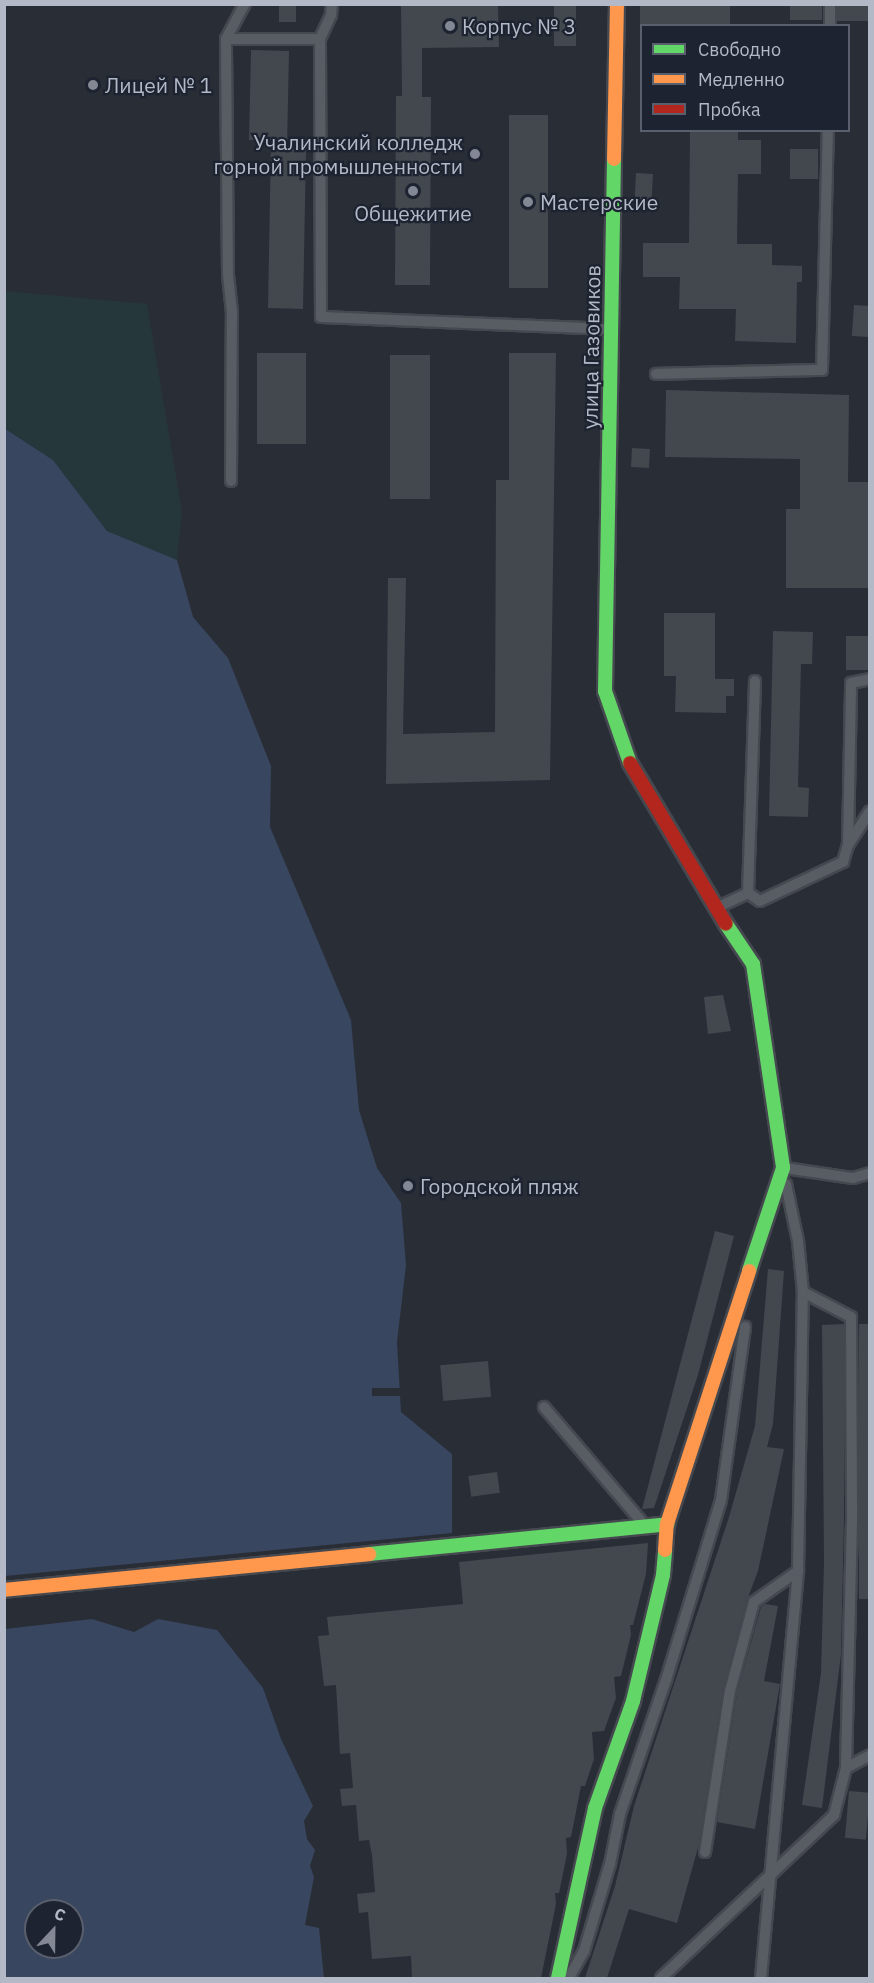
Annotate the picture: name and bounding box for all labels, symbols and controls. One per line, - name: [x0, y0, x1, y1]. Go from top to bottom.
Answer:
- place label: Корпус № 3: [462, 13, 576, 39]
- marker: Корпус № 3: [443, 19, 457, 33]
- legend: [640, 24, 850, 132]
- text: Свободно: [698, 38, 781, 61]
- text: Медленно: [698, 68, 785, 91]
- place label: Лицей № 1: [105, 72, 212, 98]
- marker: Лицей № 1: [86, 78, 100, 92]
- text: Пробка: [698, 98, 761, 121]
- place label: Учалинский колледж горной промышленности: [214, 129, 463, 179]
- marker: Учалинский колледж горной промышленности: [468, 147, 482, 161]
- marker: Общежитие: [406, 184, 420, 198]
- place label: Мастерские: [540, 189, 658, 215]
- marker: Мастерские: [521, 195, 535, 209]
- place label: Общежитие: [354, 200, 472, 226]
- street label: улица Газовиков: [577, 265, 605, 429]
- place label: Городской пляж: [420, 1173, 579, 1199]
- marker: Городской пляж: [401, 1179, 415, 1193]
- north arrow: [24, 1899, 84, 1959]
- text: С: [51, 1903, 69, 1925]

